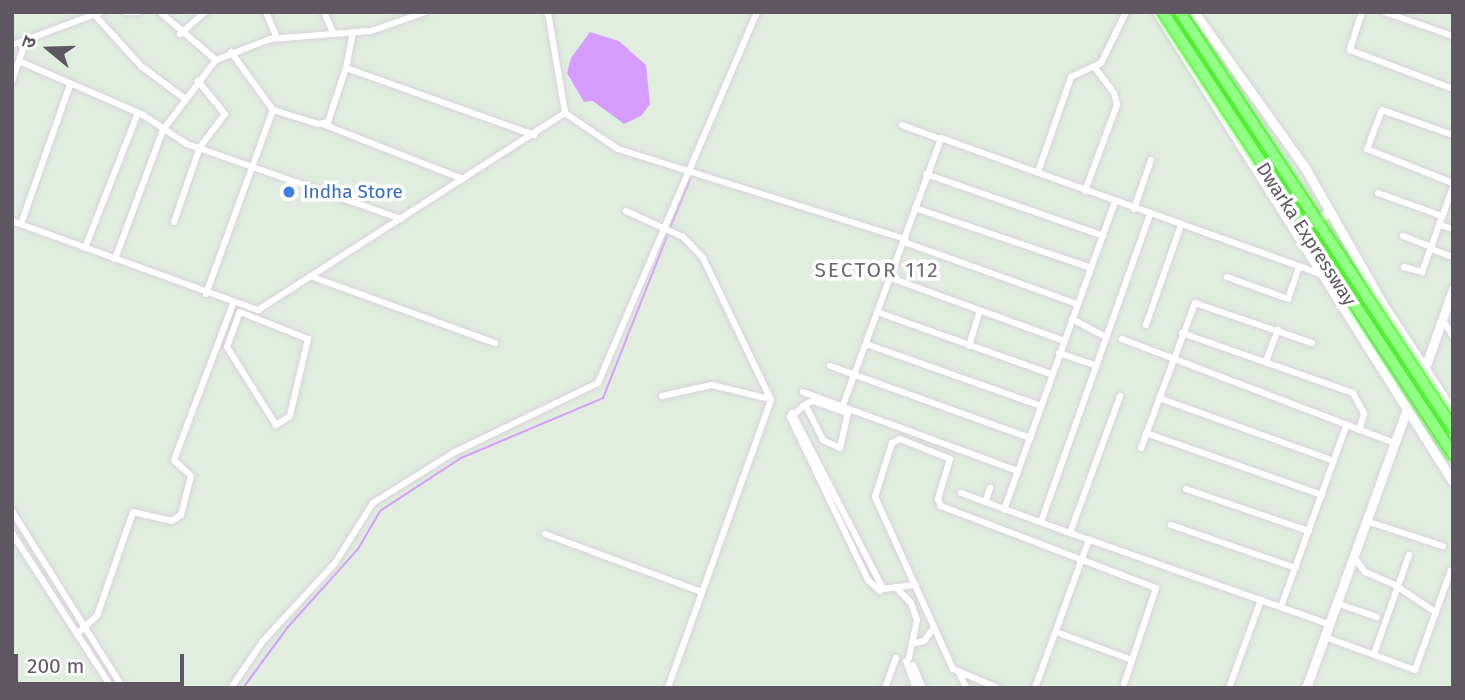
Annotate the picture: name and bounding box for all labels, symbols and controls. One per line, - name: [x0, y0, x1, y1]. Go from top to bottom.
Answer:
- north arrow: [14, 14, 84, 84]
- text: उ: [16, 33, 41, 51]
- street label: Dwarka Expressway: [1251, 158, 1361, 310]
- place label: Indha Store: [303, 181, 403, 203]
- marker: Indha Store: [281, 184, 297, 200]
- district label: SECTOR 112: [816, 257, 938, 283]
- scale bar: [18, 640, 187, 684]
- text: 200 m: [27, 653, 84, 679]

